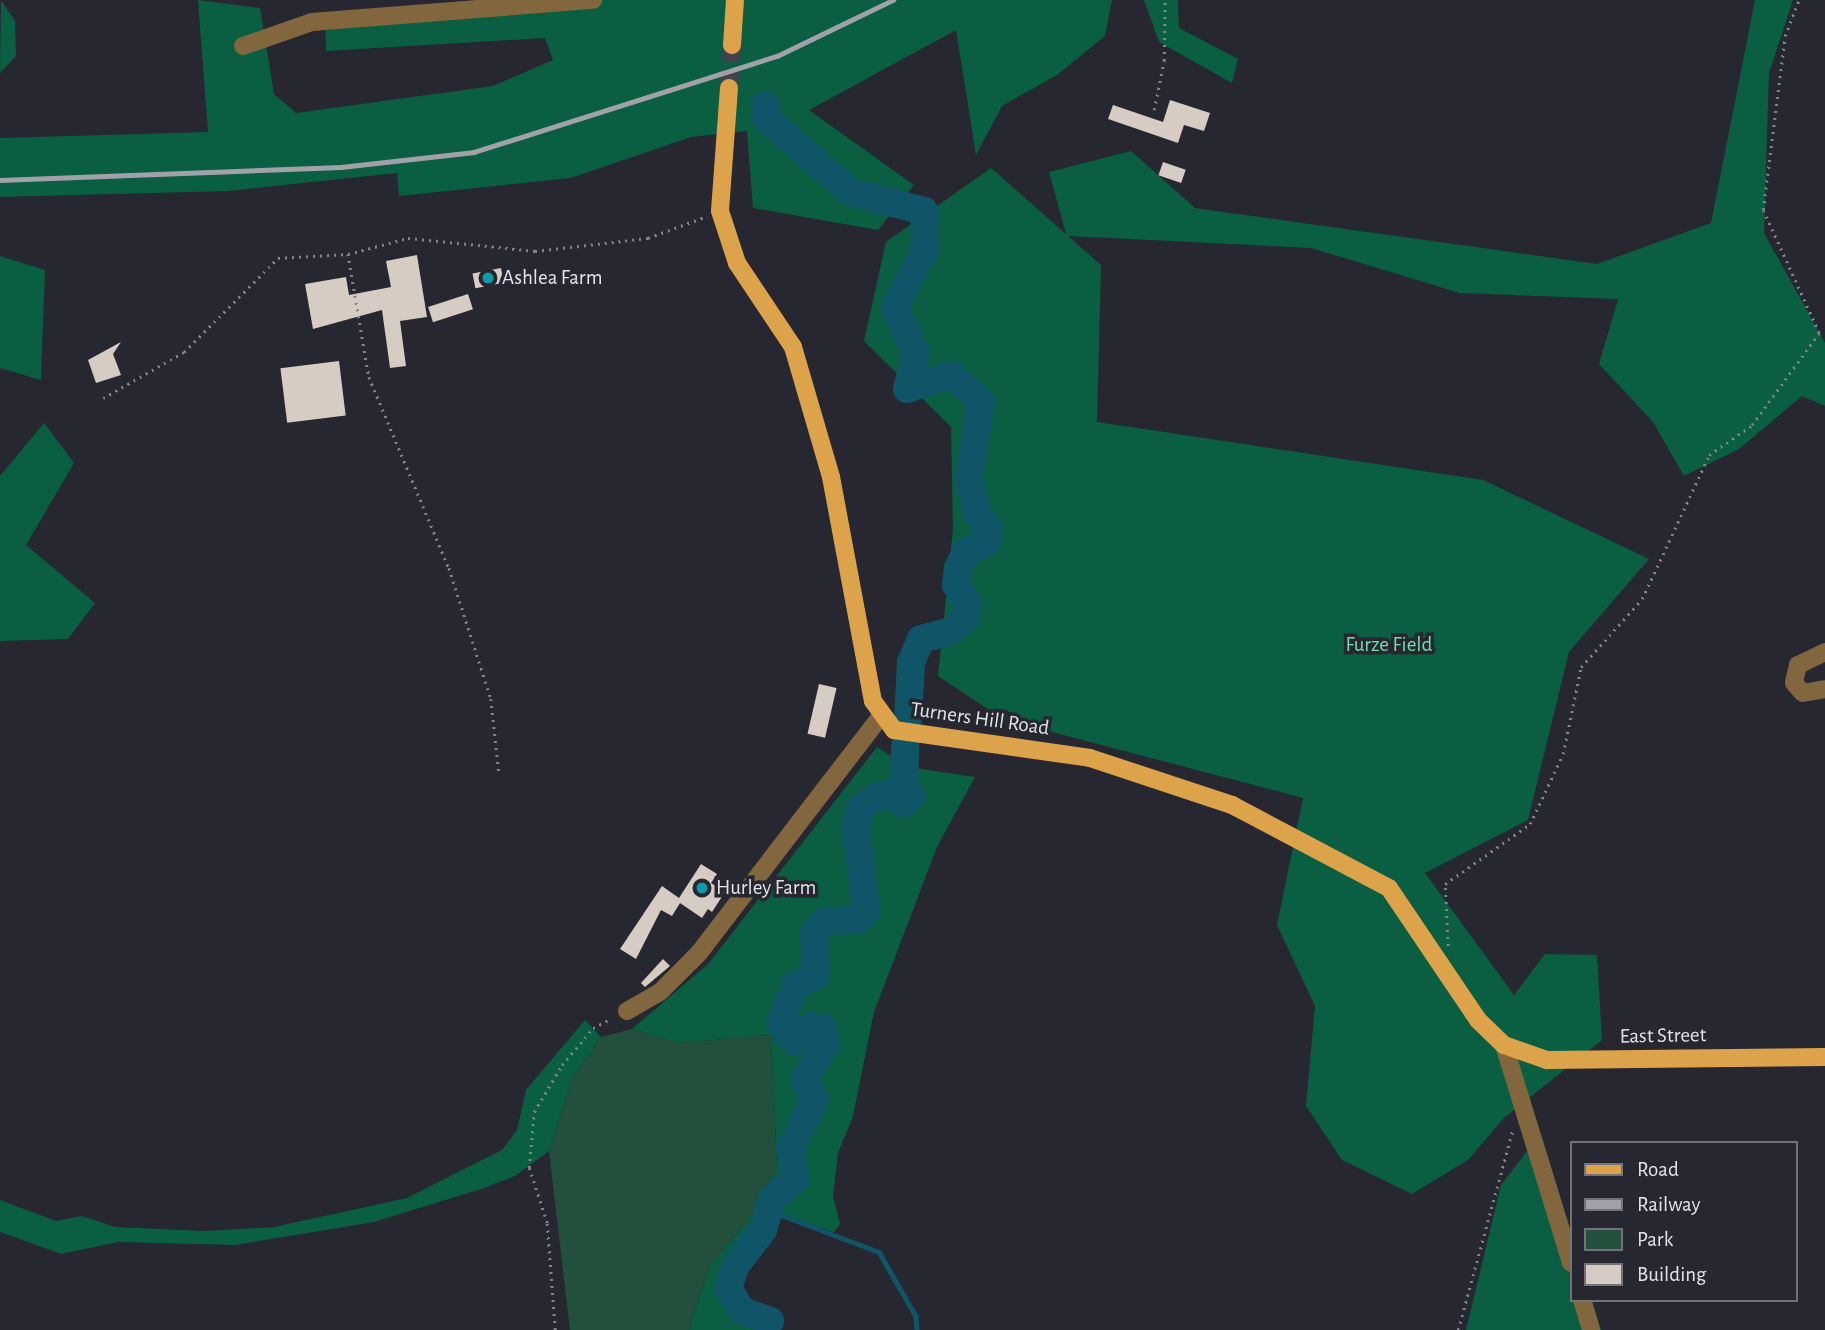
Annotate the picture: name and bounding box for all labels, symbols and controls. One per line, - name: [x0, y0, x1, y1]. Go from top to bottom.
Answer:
- place label: Ashlea Farm: [502, 265, 602, 291]
- marker: Ashlea Farm: [480, 270, 496, 286]
- park label: Furze Field: [1346, 632, 1432, 658]
- street label: Turners Hill Road: [909, 697, 1051, 741]
- place label: Hurley Farm: [716, 875, 816, 901]
- marker: Hurley Farm: [694, 880, 710, 896]
- street label: East Street: [1619, 1023, 1707, 1049]
- legend: [1570, 1141, 1797, 1302]
- text: Road: [1637, 1159, 1679, 1180]
- text: Railway: [1637, 1194, 1700, 1215]
- text: Park: [1637, 1229, 1673, 1250]
- text: Building: [1637, 1264, 1706, 1285]

